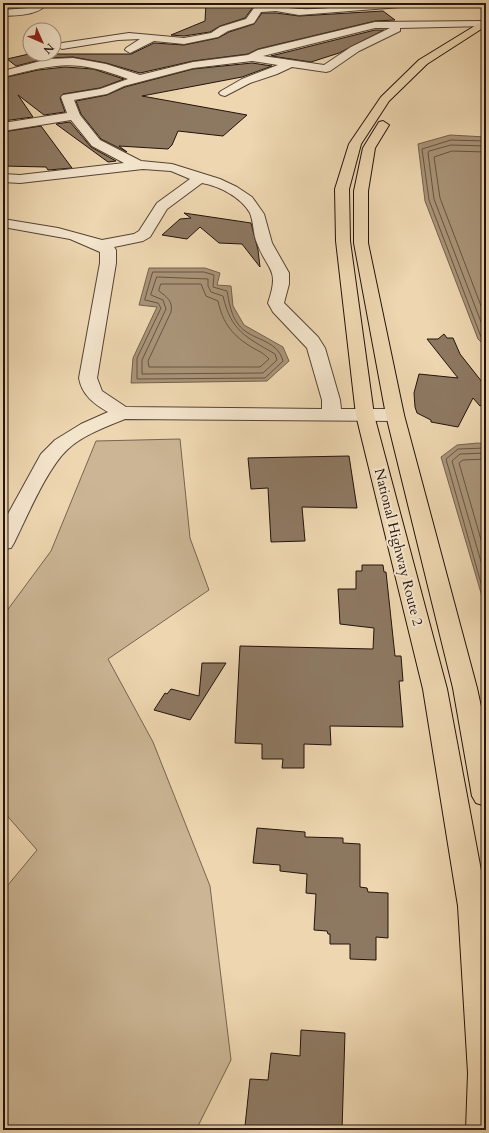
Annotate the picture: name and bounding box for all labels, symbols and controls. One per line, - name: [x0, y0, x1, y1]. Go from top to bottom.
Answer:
- north arrow: [22, 22, 62, 62]
- text: N: [40, 40, 57, 58]
- street label: National Highway Route 2: [370, 466, 427, 628]

